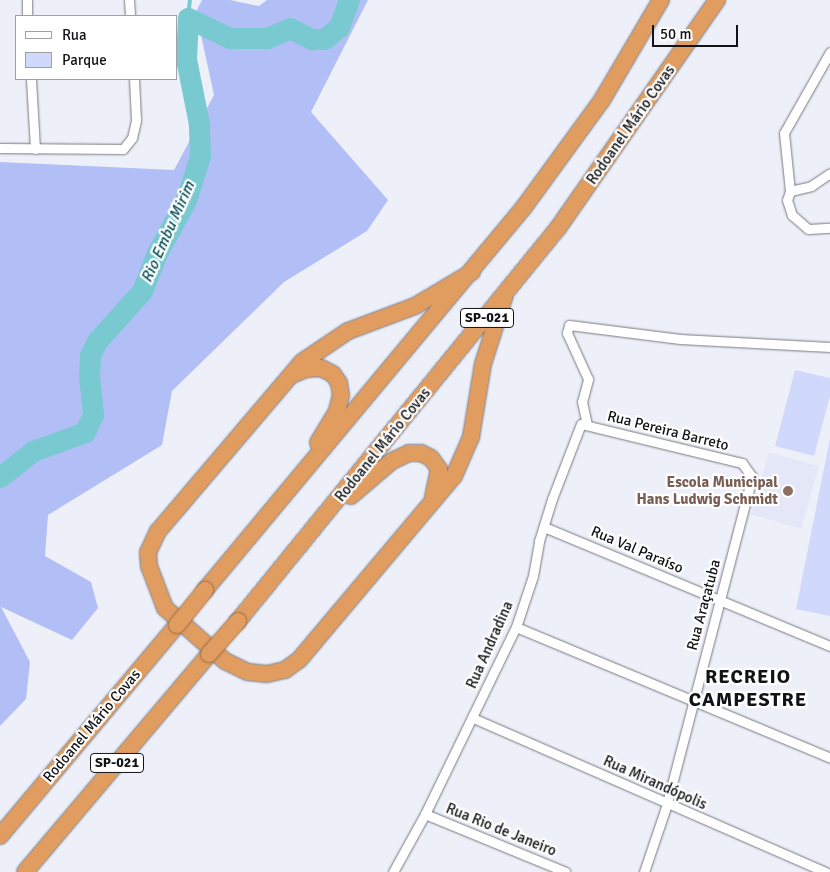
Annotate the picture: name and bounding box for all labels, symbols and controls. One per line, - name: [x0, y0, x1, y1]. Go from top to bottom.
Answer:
- legend: [15, 15, 178, 80]
- scale bar: [655, 15, 741, 47]
- text: 50 m: [660, 25, 691, 43]
- text: Rua: [62, 26, 87, 44]
- text: Parque: [62, 51, 107, 69]
- street label: Rodoanel Mário Covas: [583, 62, 679, 188]
- water label: Rio Embu Mirim: [137, 178, 199, 286]
- road number: SP-021: [460, 306, 514, 330]
- street label: Rodoanel Mário Covas: [331, 384, 435, 506]
- street label: Rua Pereira Barreto: [605, 407, 731, 455]
- place label: Escola Municipal Hans Ludwig Schmidt: [637, 473, 778, 508]
- marker: Escola Municipal Hans Ludwig Schmidt: [782, 485, 794, 497]
- street label: Rua Val Paraíso: [588, 522, 686, 578]
- street label: Rua Araçatuba: [683, 558, 725, 652]
- street label: Rua Andradina: [463, 598, 517, 692]
- district label: RECREIO CAMPESTRE: [688, 665, 808, 712]
- street label: Rodoanel Mário Covas: [40, 666, 144, 786]
- road number: SP-021: [90, 751, 144, 774]
- street label: Rua Mirandópolis: [600, 752, 710, 814]
- street label: Rua Rio de Janeiro: [443, 800, 559, 860]

